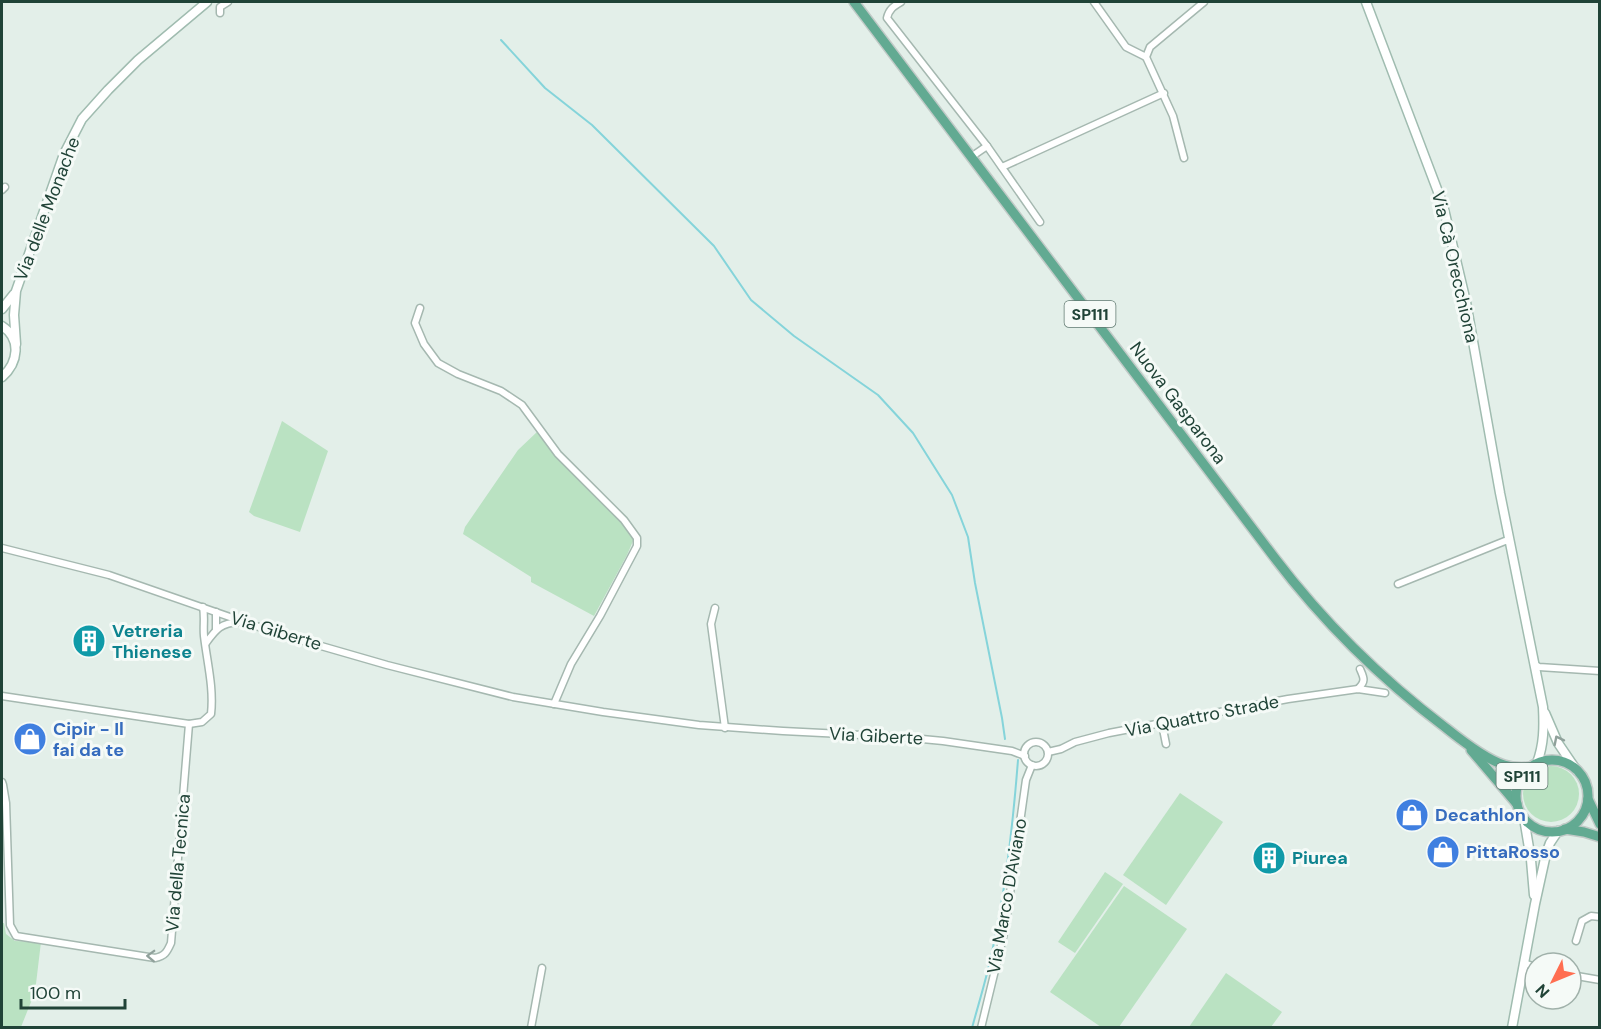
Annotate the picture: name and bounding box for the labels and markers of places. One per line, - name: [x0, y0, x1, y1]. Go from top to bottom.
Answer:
- place label: Vetreria Thienese: [112, 619, 192, 664]
- building icon: Vetreria Thienese: [71, 623, 107, 659]
- place label: Cipir - Il fai da te: [53, 717, 124, 762]
- shop icon: Cipir - Il fai da te: [12, 721, 48, 757]
- shop icon: Decathlon: [1394, 797, 1430, 833]
- place label: Decathlon: [1435, 803, 1526, 827]
- shop icon: PittaRosso: [1425, 834, 1461, 870]
- building icon: Piurea: [1251, 840, 1287, 876]
- place label: PittaRosso: [1466, 840, 1560, 864]
- place label: Piurea: [1292, 846, 1348, 870]

